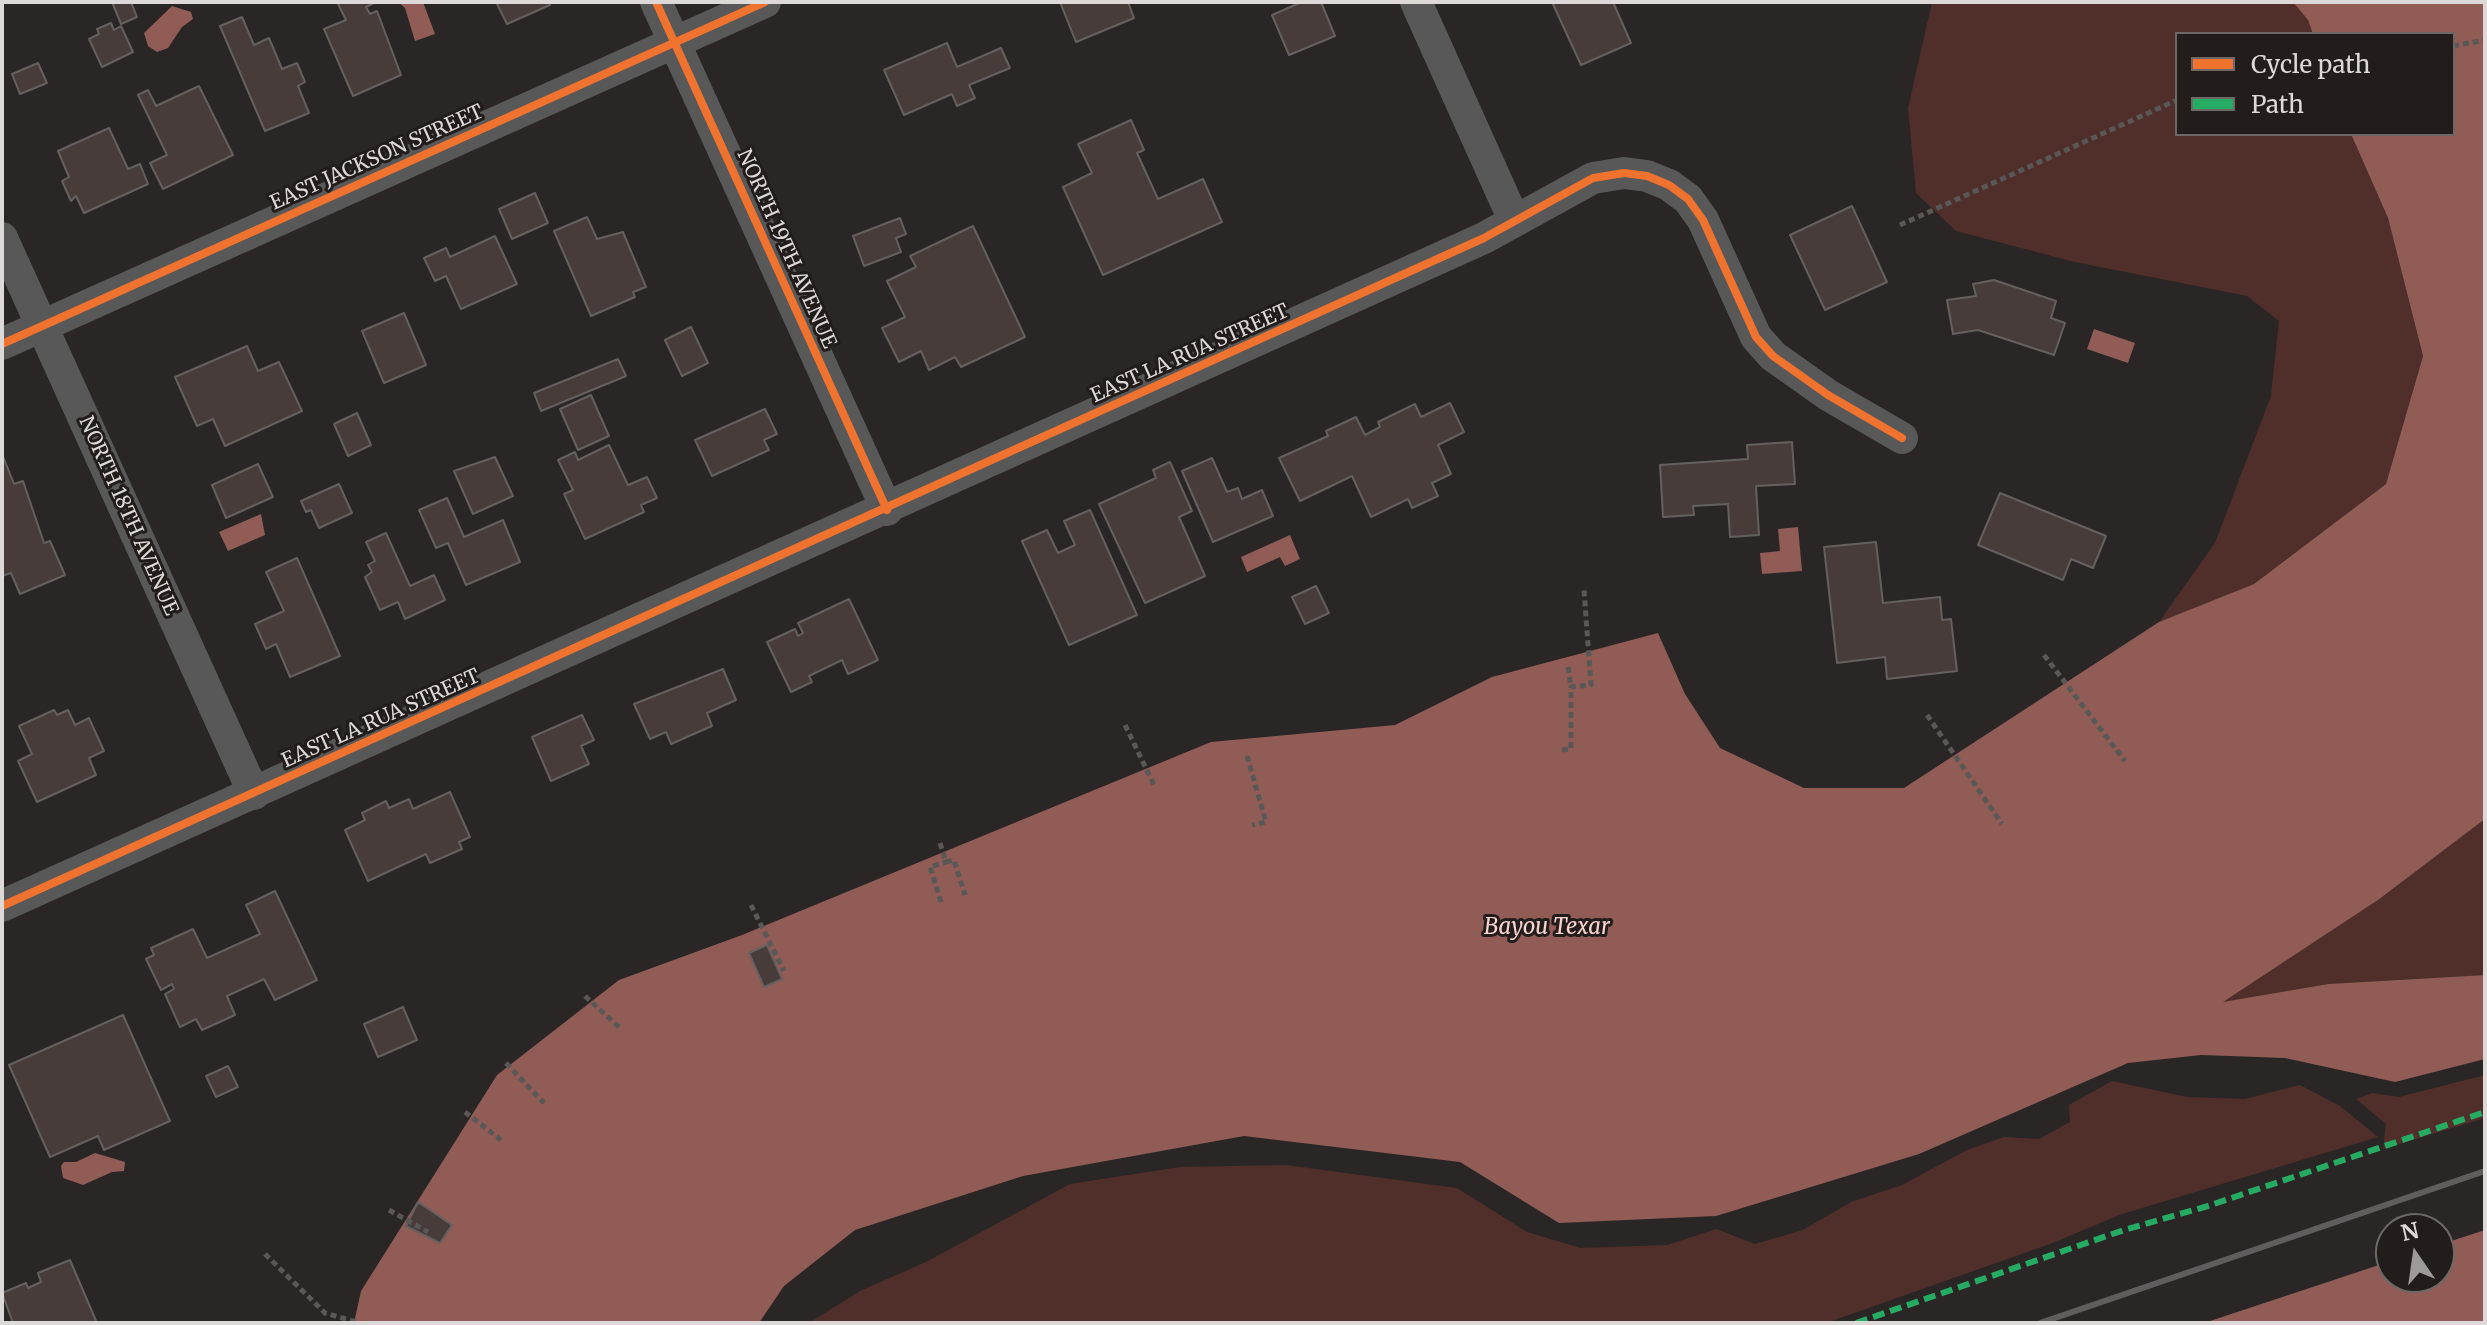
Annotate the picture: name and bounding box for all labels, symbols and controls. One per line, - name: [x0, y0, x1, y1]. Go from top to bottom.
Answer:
- legend: [2175, 32, 2455, 136]
- text: Cycle path: [2251, 49, 2370, 80]
- text: Path: [2251, 89, 2304, 120]
- street label: EAST JACKSON STREET: [267, 100, 487, 216]
- street label: NORTH 19TH AVENUE: [731, 146, 841, 352]
- street label: EAST LA RUA STREET: [1087, 299, 1293, 409]
- street label: NORTH 18TH AVENUE: [73, 413, 183, 619]
- street label: EAST LA RUA STREET: [278, 664, 484, 774]
- water label: Bayou Texar: [1484, 915, 1610, 941]
- north arrow: [2375, 1213, 2455, 1293]
- text: N: [2398, 1216, 2422, 1247]

